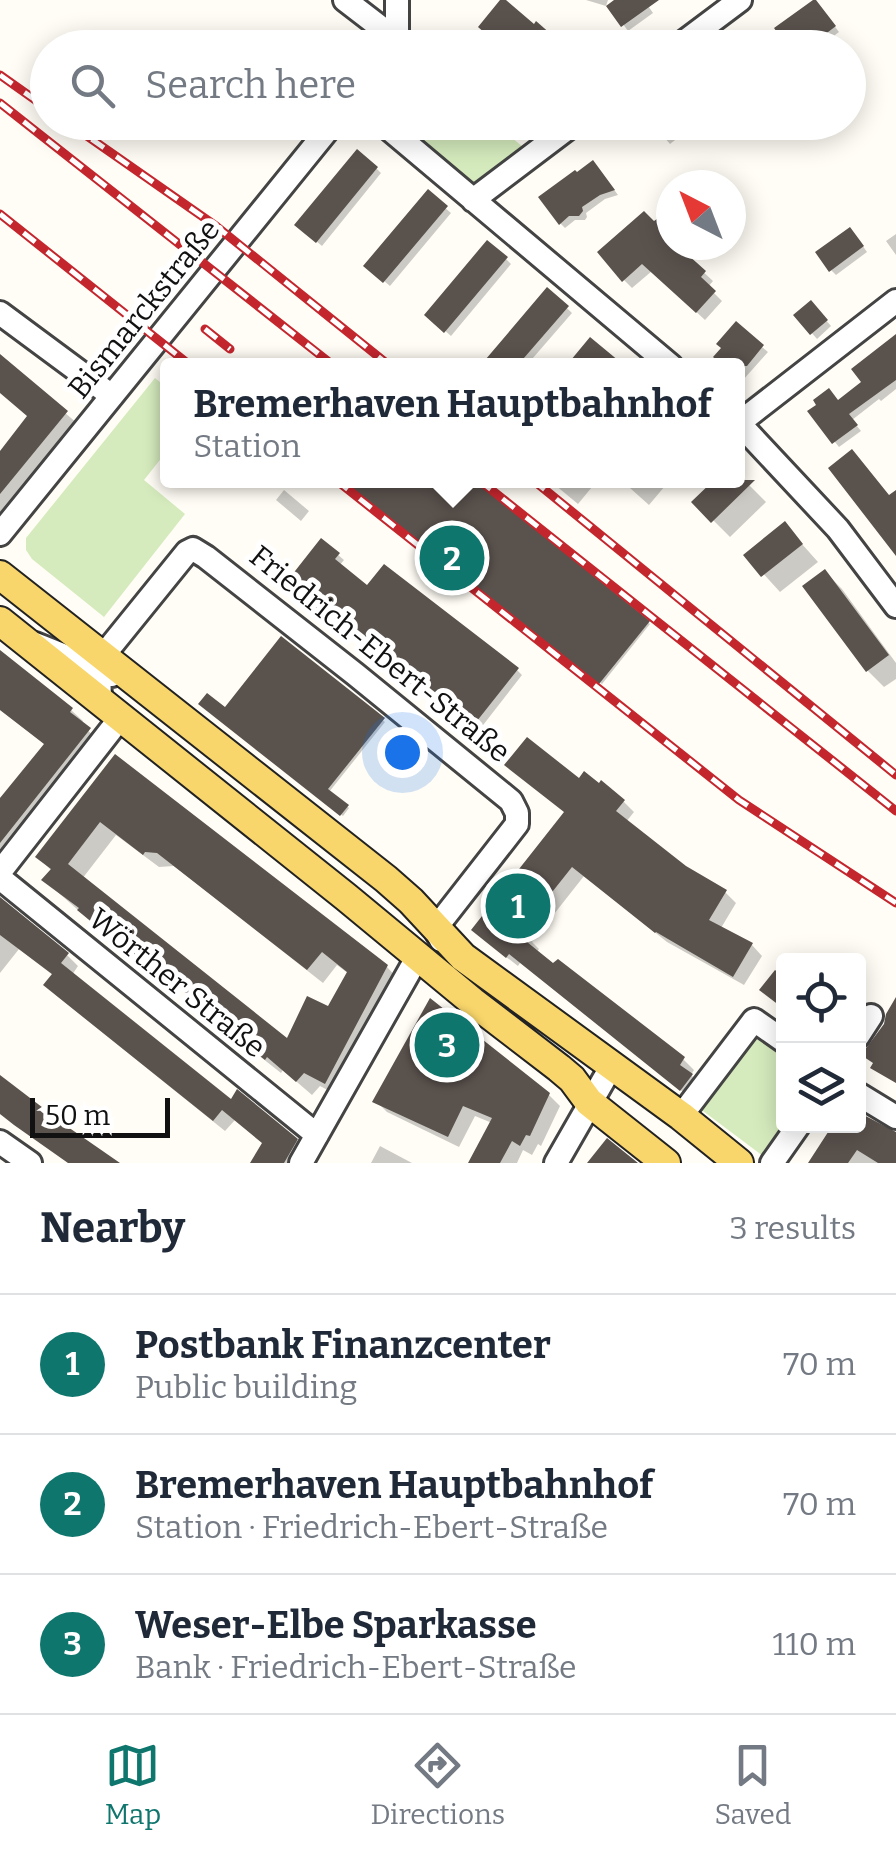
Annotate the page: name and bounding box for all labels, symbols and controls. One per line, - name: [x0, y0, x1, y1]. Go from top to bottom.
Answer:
- search box: [30, 30, 866, 140]
- icon: search: [65, 58, 120, 113]
- text: Search here: [145, 62, 356, 108]
- north arrow: [656, 170, 746, 260]
- street label: Bismarckstraße: [61, 212, 227, 406]
- popup: [160, 358, 745, 488]
- text: Bremerhaven Hauptbahnhof: [193, 381, 712, 427]
- text: Station: [193, 427, 301, 465]
- pin: 2: [420, 520, 484, 596]
- street label: Friedrich-Ebert-Straße: [243, 538, 517, 770]
- your location: [377, 727, 428, 778]
- pin: 1: [486, 868, 550, 944]
- street label: Wörther Straße: [81, 901, 273, 1065]
- map controls: [776, 953, 866, 1133]
- button: locate: [776, 953, 866, 1043]
- pin: 3: [414, 1008, 480, 1082]
- button: layers: [776, 1043, 866, 1133]
- scale bar: [30, 1093, 170, 1138]
- text: 50 m: [45, 1099, 110, 1132]
- text: Nearby: [40, 1203, 185, 1253]
- text: 3 results: [730, 1209, 856, 1247]
- text: Postbank Finanzcenter: [135, 1322, 551, 1368]
- text: 1: [66, 1345, 79, 1383]
- text: 70 m: [783, 1345, 856, 1383]
- text: Public building: [135, 1368, 357, 1406]
- text: Bremerhaven Hauptbahnhof: [135, 1462, 653, 1508]
- text: 2: [63, 1485, 82, 1523]
- text: 70 m: [783, 1485, 856, 1523]
- text: Station · Friedrich-Ebert-Straße: [135, 1508, 608, 1546]
- text: Weser-Elbe Sparkasse: [135, 1602, 537, 1648]
- text: 3: [63, 1625, 82, 1663]
- text: 110 m: [773, 1625, 856, 1663]
- text: Bank · Friedrich-Ebert-Straße: [135, 1648, 576, 1686]
- tab: Map: [105, 1738, 161, 1831]
- tab: Directions: [370, 1738, 505, 1831]
- tab: Saved: [714, 1738, 791, 1831]

